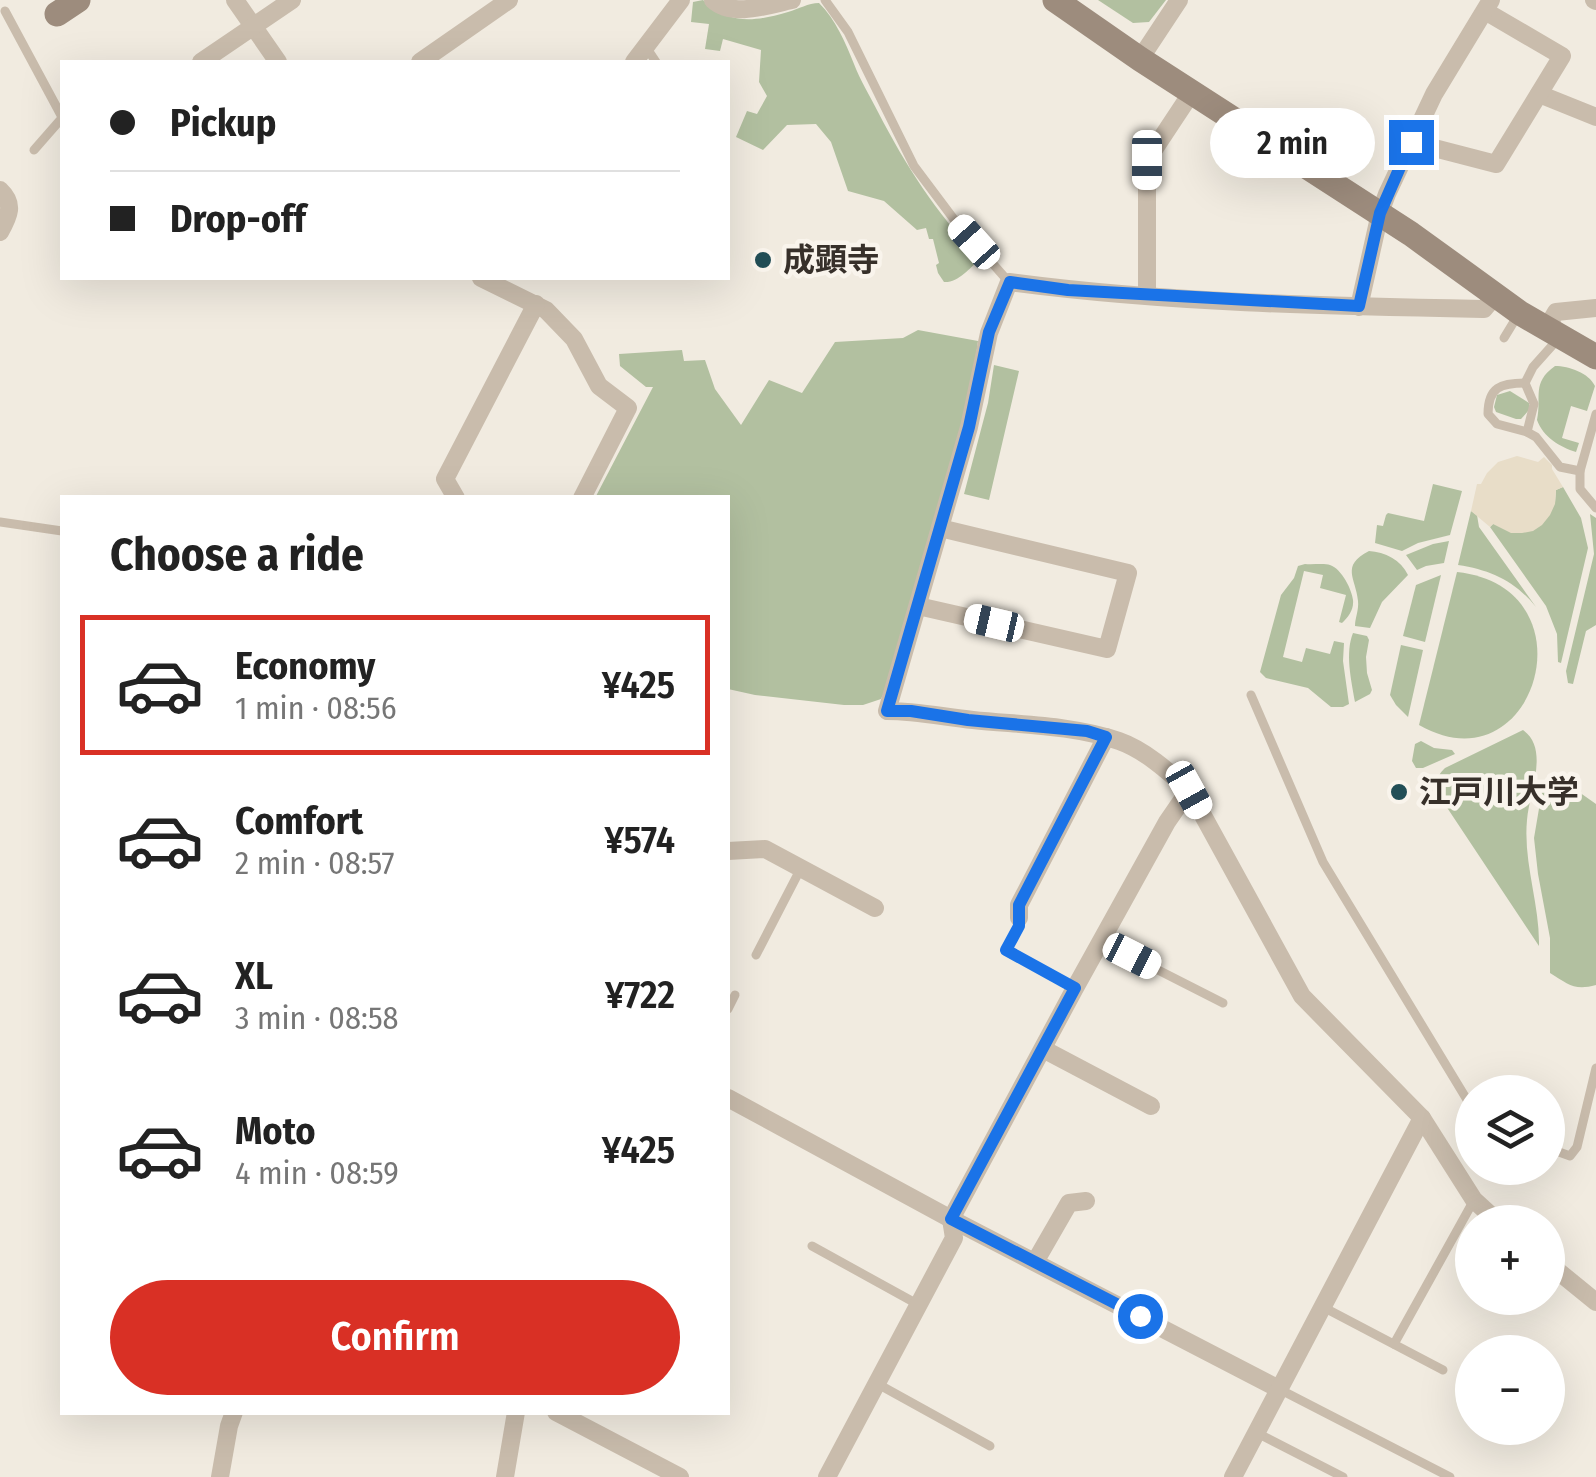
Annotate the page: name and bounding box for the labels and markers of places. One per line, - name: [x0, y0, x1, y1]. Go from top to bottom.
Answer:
- place label: 成顕寺: [783, 241, 879, 279]
- marker: 成顕寺: [752, 249, 774, 271]
- place label: 江戸川大学: [1419, 773, 1579, 811]
- marker: 江戸川大学: [1388, 781, 1410, 803]

